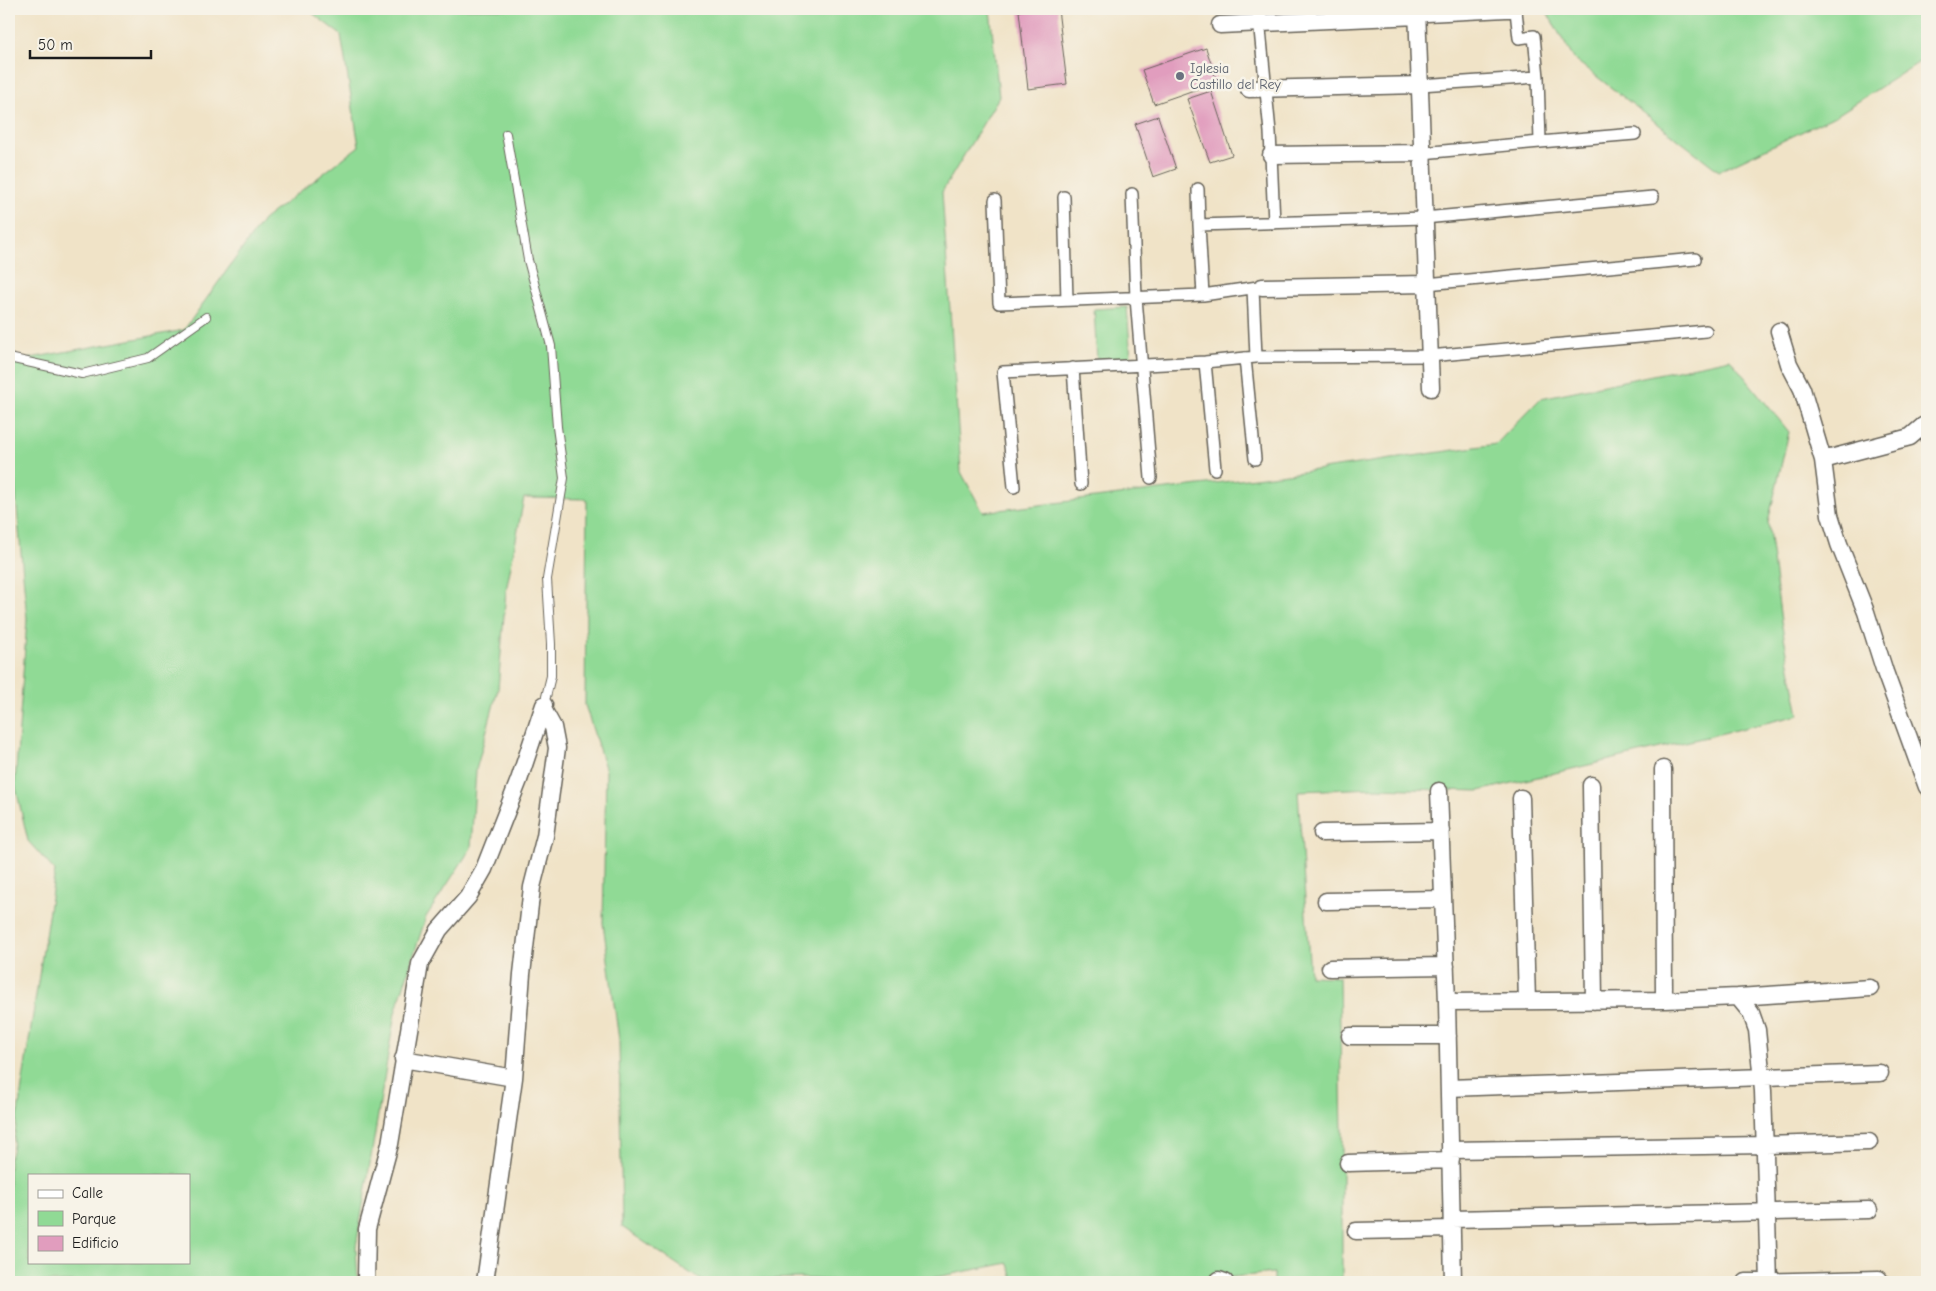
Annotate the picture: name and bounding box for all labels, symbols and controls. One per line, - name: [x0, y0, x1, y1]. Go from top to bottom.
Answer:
- scale bar: [30, 28, 151, 60]
- text: 50 m: [38, 36, 73, 54]
- place label: Iglesia Castillo del Rey: [1190, 60, 1281, 93]
- marker: Iglesia Castillo del Rey: [1174, 70, 1186, 82]
- legend: [28, 1174, 190, 1264]
- text: Calle: [72, 1184, 104, 1202]
- text: Parque: [72, 1210, 117, 1228]
- text: Edificio: [72, 1234, 119, 1252]

